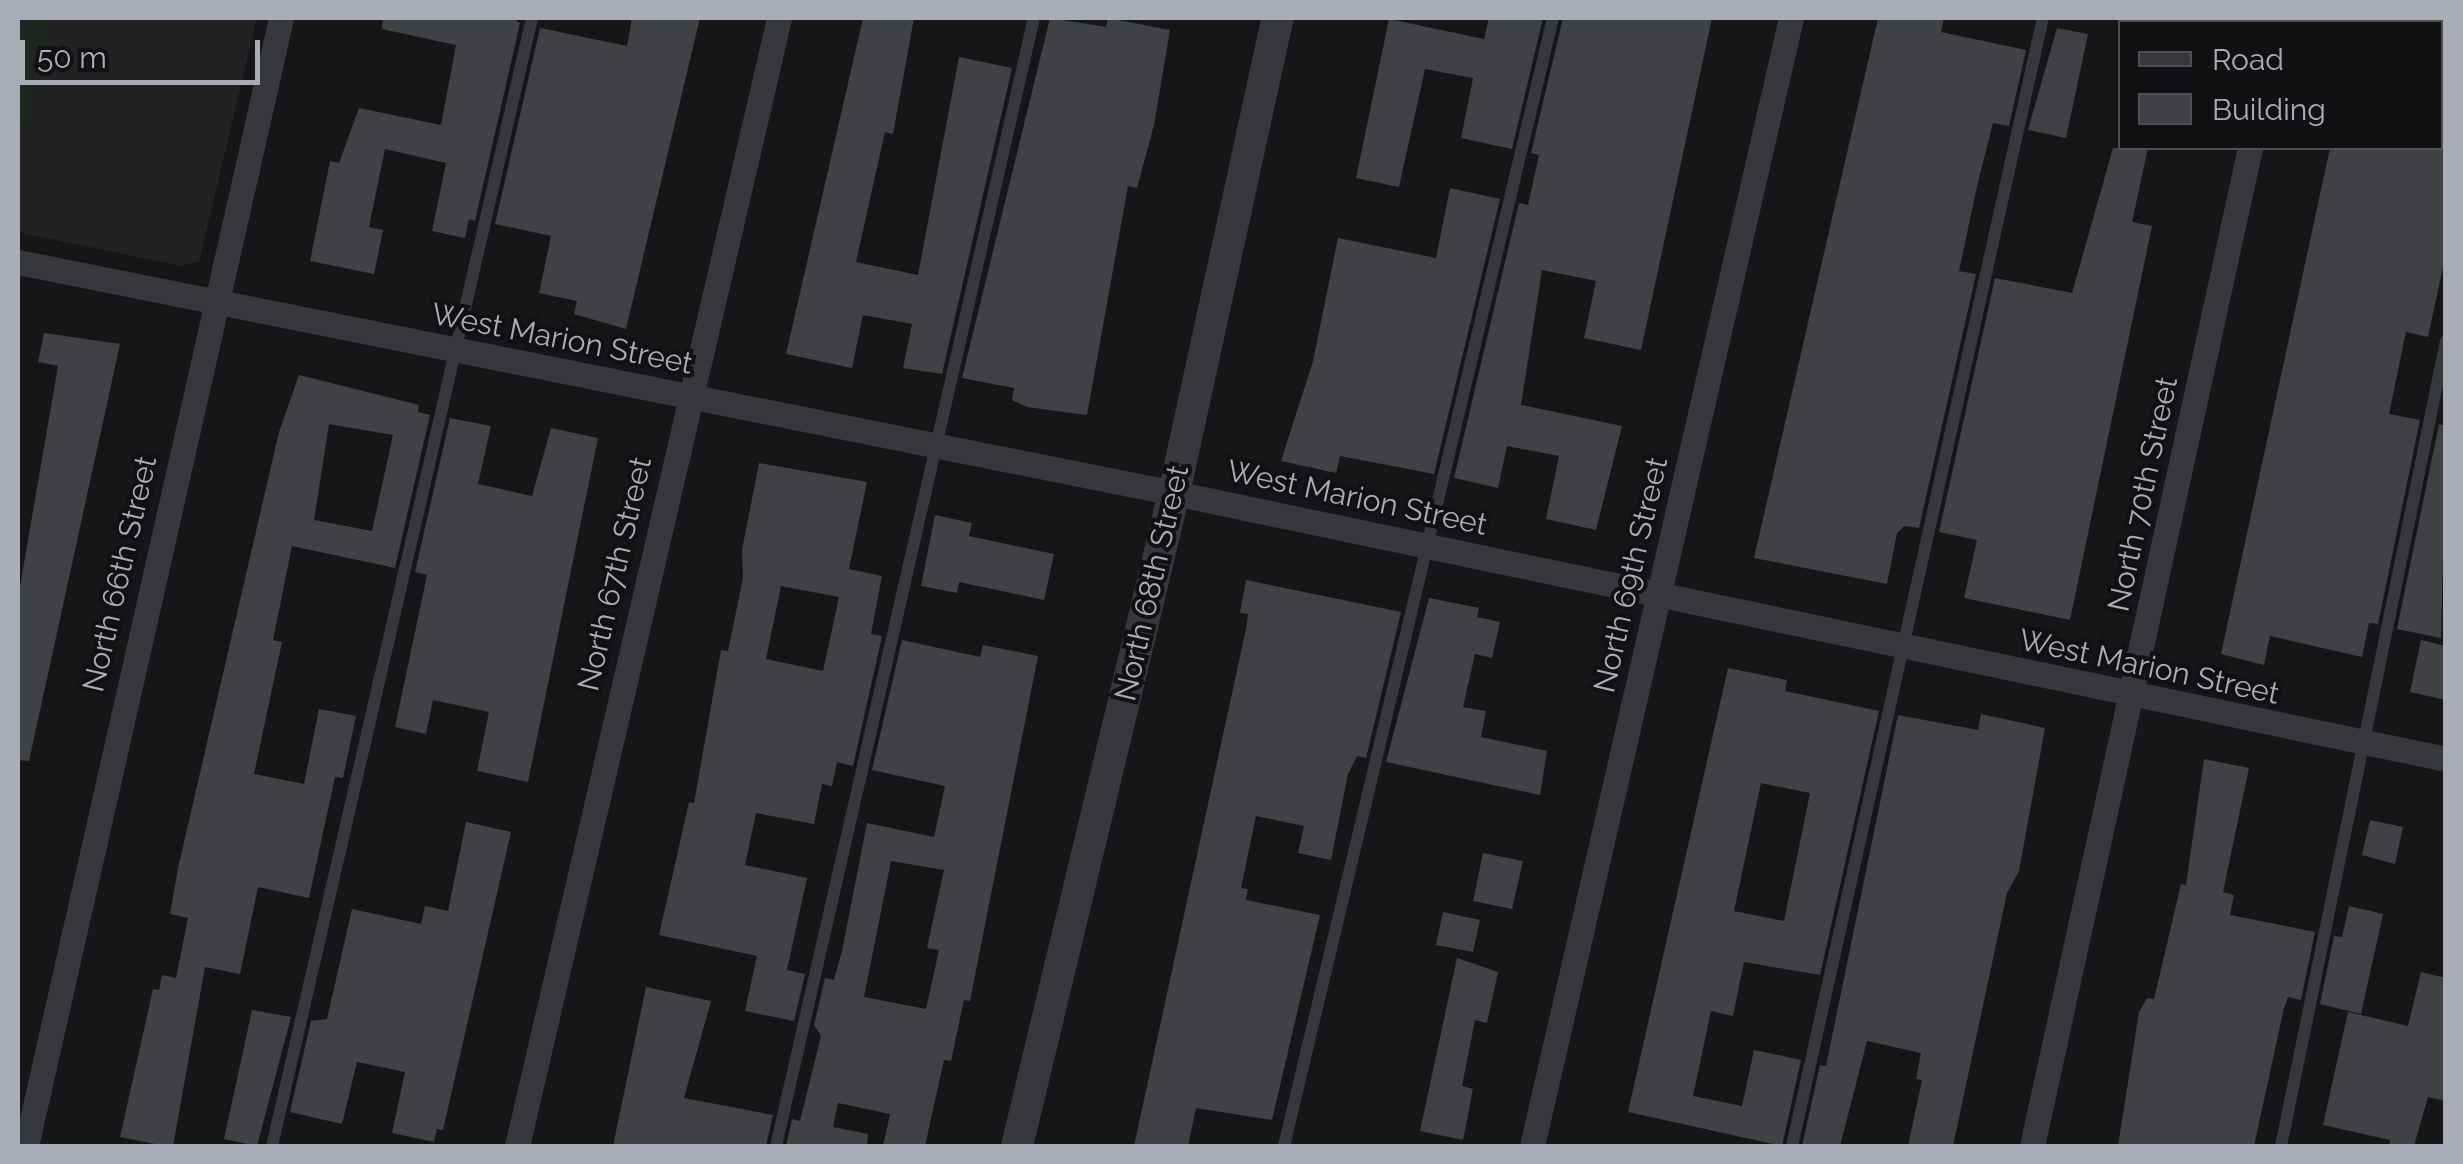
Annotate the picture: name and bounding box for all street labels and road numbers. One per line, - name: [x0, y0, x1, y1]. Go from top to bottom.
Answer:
- street label: West Marion Street: [429, 296, 695, 382]
- street label: North 70th Street: [2101, 373, 2185, 615]
- street label: North 66th Street: [75, 453, 165, 695]
- street label: West Marion Street: [1224, 453, 1490, 543]
- street label: North 67th Street: [571, 454, 659, 694]
- street label: North 69th Street: [1586, 454, 1676, 696]
- street label: North 68th Street: [1107, 462, 1197, 704]
- street label: West Marion Street: [2016, 622, 2282, 712]

